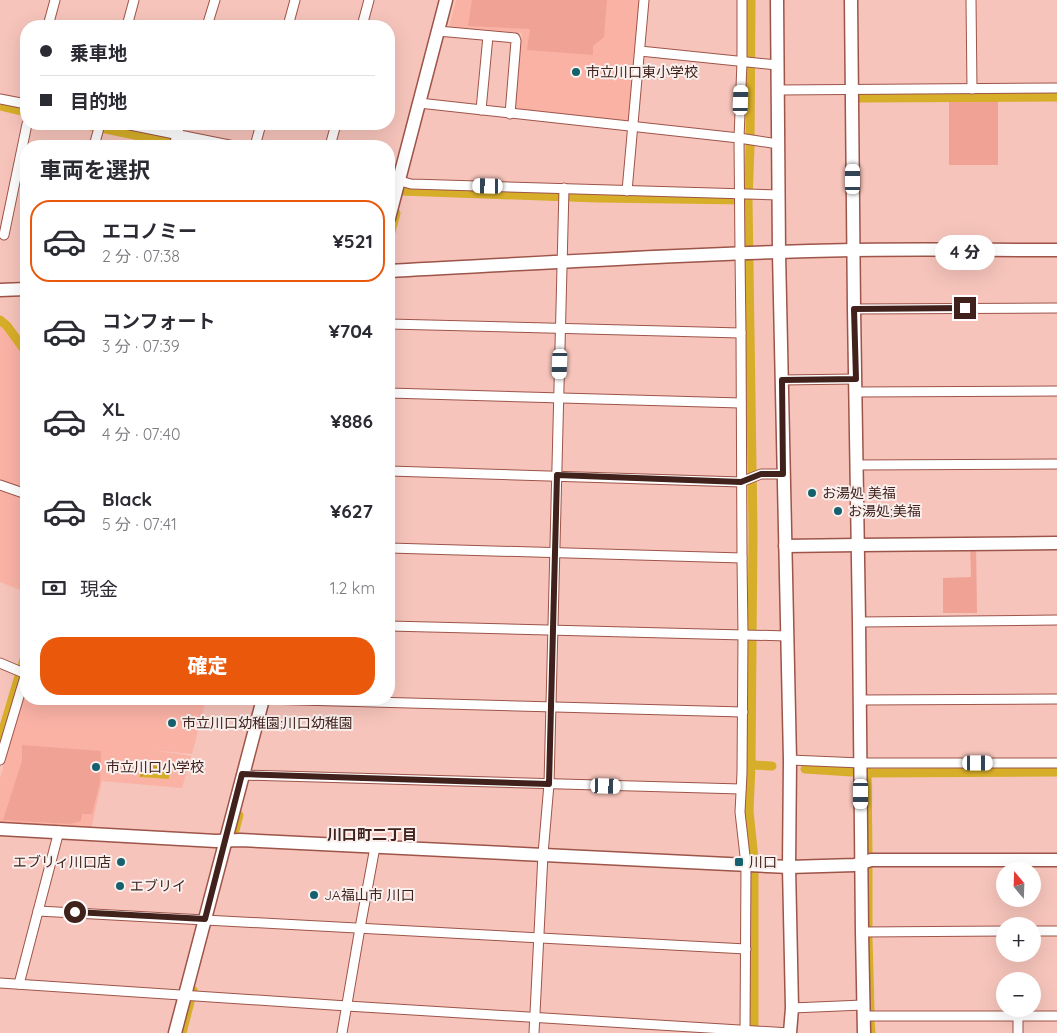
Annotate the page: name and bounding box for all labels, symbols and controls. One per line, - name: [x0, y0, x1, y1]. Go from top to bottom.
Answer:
- text: 乗車地: [70, 41, 127, 65]
- place label: 市立川口東小学校: [586, 63, 698, 81]
- marker: 市立川口東小学校: [570, 66, 582, 78]
- car: [732, 85, 749, 115]
- text: 目的地: [70, 89, 127, 113]
- text: 車両を選択: [40, 156, 150, 184]
- car: [845, 164, 860, 194]
- car: [472, 178, 503, 194]
- icon: car: [42, 219, 87, 264]
- text: エコノミー: [102, 219, 197, 243]
- text: ¥521: [333, 229, 373, 253]
- callout: 4 分: [935, 236, 995, 270]
- text: 4 分: [950, 242, 980, 262]
- text: 2 分 · 07:38: [102, 246, 180, 266]
- route end: [954, 297, 976, 319]
- icon: car: [42, 309, 87, 354]
- text: コンフォート: [102, 309, 215, 333]
- text: ¥704: [328, 319, 373, 343]
- text: 3 分 · 07:39: [102, 336, 180, 356]
- car: [551, 349, 568, 379]
- text: XL: [102, 397, 125, 421]
- icon: car: [42, 399, 87, 444]
- text: ¥886: [330, 409, 373, 433]
- text: 4 分 · 07:40: [102, 424, 180, 444]
- place label: お湯処 美福: [822, 484, 896, 502]
- text: Black: [102, 487, 152, 511]
- marker: お湯処 美福: [806, 487, 818, 499]
- icon: car: [42, 489, 87, 534]
- text: ¥627: [330, 499, 373, 523]
- place label: お湯処;美福: [848, 502, 921, 520]
- marker: お湯処;美福: [832, 505, 844, 517]
- text: 5 分 · 07:41: [102, 514, 177, 534]
- icon: cash: [40, 574, 68, 602]
- text: 現金: [80, 577, 118, 601]
- text: 1.2 km: [330, 578, 375, 598]
- button: 確定: [40, 637, 375, 695]
- place label: 市立川口幼稚園;川口幼稚園: [182, 714, 353, 732]
- marker: 市立川口幼稚園;川口幼稚園: [166, 717, 178, 729]
- car: [963, 756, 993, 771]
- place label: 市立川口小学校: [106, 758, 204, 776]
- marker: 市立川口小学校: [90, 761, 102, 773]
- car: [590, 778, 621, 794]
- car: [853, 779, 868, 809]
- district label: 川口町二丁目: [327, 825, 417, 844]
- place label: エブリィ川口店: [13, 853, 111, 871]
- place label: 川口: [749, 853, 777, 871]
- marker: エブリィ川口店: [115, 856, 127, 868]
- marker: 川口: [733, 856, 745, 868]
- north arrow: [996, 862, 1041, 908]
- map controls: [996, 862, 1041, 1017]
- place label: エブリイ: [130, 877, 186, 895]
- marker: エブリイ: [114, 880, 126, 892]
- place label: JA福山市 川口: [324, 886, 415, 904]
- marker: JA福山市 川口: [308, 889, 320, 901]
- route start: [64, 901, 86, 923]
- button: +: [996, 917, 1041, 962]
- button: −: [996, 972, 1041, 1017]

